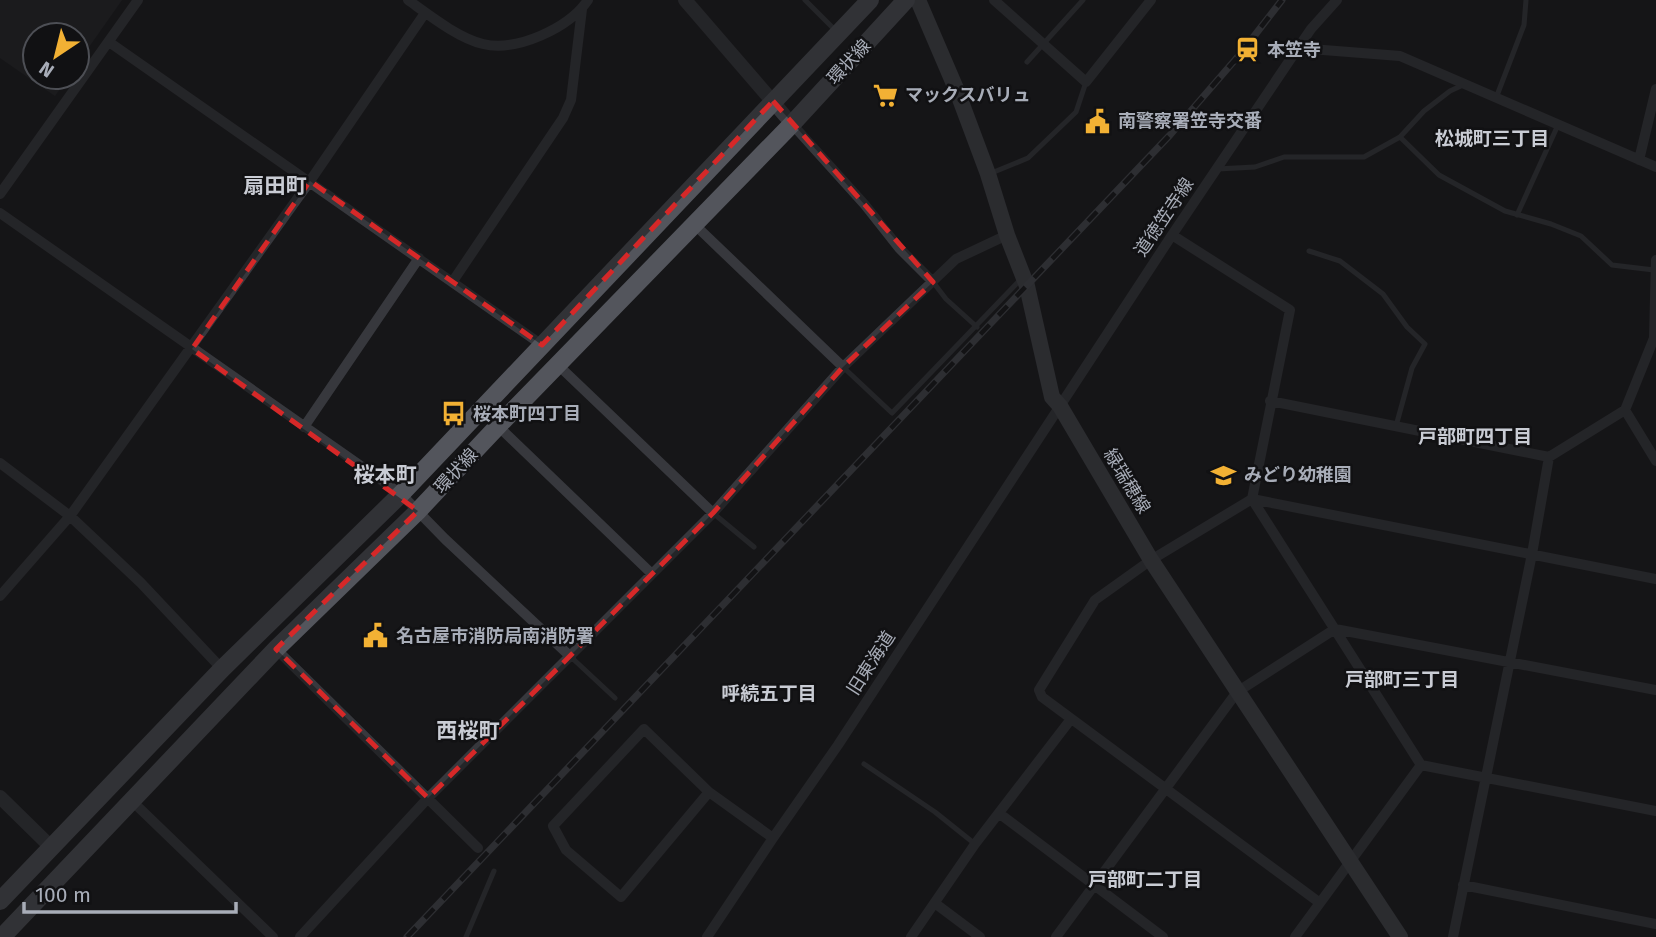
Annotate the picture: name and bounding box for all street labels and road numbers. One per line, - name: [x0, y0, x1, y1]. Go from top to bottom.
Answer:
- street label: 環状線: [823, 35, 875, 89]
- street label: 道徳笠寺線: [1130, 174, 1198, 260]
- street label: 環状線: [430, 444, 482, 498]
- street label: 緑瑞穂線: [1099, 444, 1155, 518]
- street label: 旧東海道: [842, 627, 900, 699]

